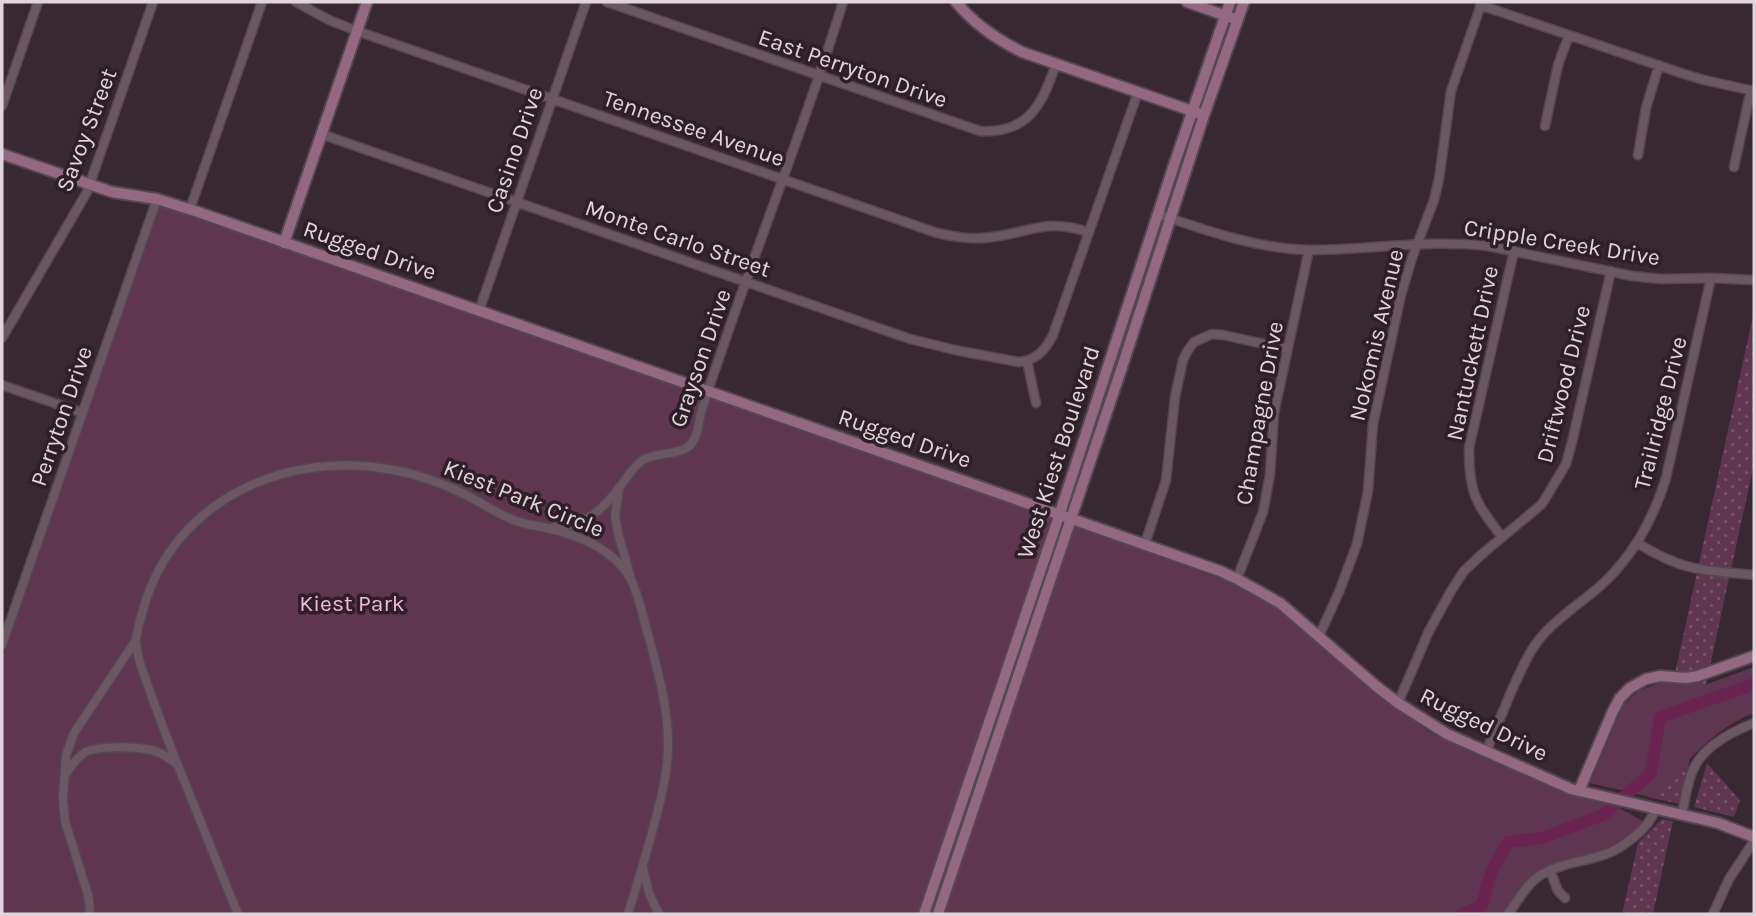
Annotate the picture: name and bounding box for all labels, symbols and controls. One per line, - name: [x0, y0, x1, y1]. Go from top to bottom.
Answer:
- street label: East Perryton Drive: [755, 23, 951, 113]
- street label: Savoy Street: [51, 64, 122, 196]
- street label: Casino Drive: [480, 84, 549, 217]
- street label: Tennessee Avenue: [600, 85, 788, 172]
- street label: Monte Carlo Street: [581, 194, 775, 283]
- street label: Cripple Creek Drive: [1462, 214, 1662, 271]
- street label: Rugged Drive: [300, 215, 440, 286]
- street label: Nokomis Avenue: [1344, 247, 1409, 424]
- street label: Nantuckett Drive: [1441, 263, 1504, 443]
- street label: Grayson Drive: [664, 286, 737, 431]
- street label: Driftwood Drive: [1531, 303, 1596, 466]
- street label: Champagne Drive: [1230, 319, 1289, 507]
- street label: Trailridge Drive: [1628, 334, 1693, 492]
- street label: West Kiest Boulevard: [1011, 342, 1106, 562]
- street label: Perryton Drive: [25, 343, 98, 490]
- street label: Rugged Drive: [835, 403, 975, 474]
- street label: Kiest Park Circle: [440, 454, 608, 543]
- park label: Kiest Park: [299, 590, 405, 617]
- street label: Rugged Drive: [1416, 682, 1552, 767]

